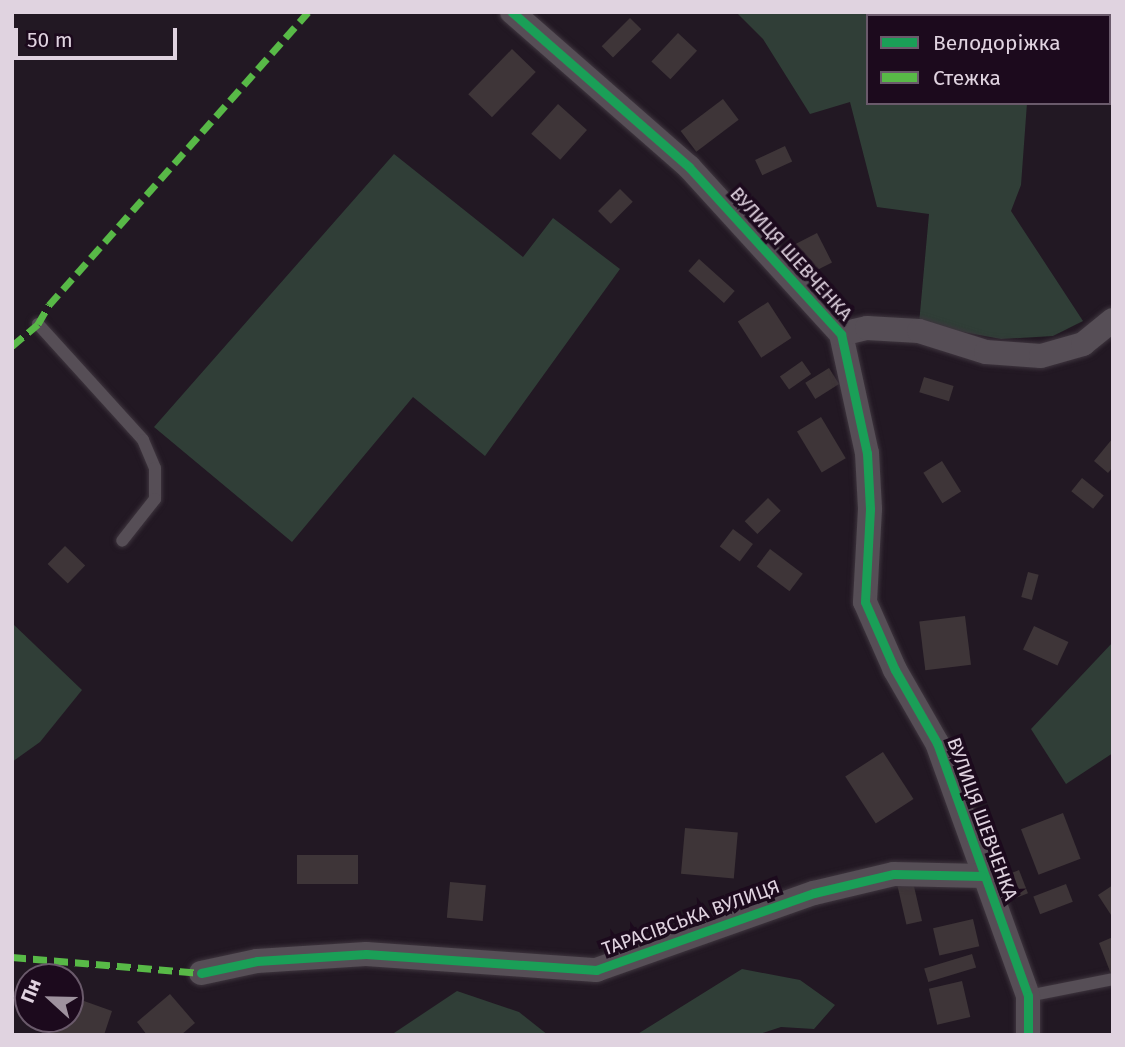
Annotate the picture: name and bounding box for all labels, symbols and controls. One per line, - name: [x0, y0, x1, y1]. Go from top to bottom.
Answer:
- scale bar: [18, 14, 180, 58]
- legend: [866, 14, 1111, 105]
- text: 50 m: [27, 27, 73, 53]
- text: Велодоріжка: [933, 30, 1061, 56]
- text: Стежка: [933, 65, 1001, 91]
- street label: ВУЛИЦЯ ШЕВЧЕНКА: [725, 183, 857, 325]
- street label: ВУЛИЦЯ ШЕВЧЕНКА: [942, 734, 1022, 904]
- street label: ТАРАСІВСЬКА ВУЛИЦЯ: [599, 875, 783, 961]
- north arrow: [14, 963, 84, 1033]
- text: Пн: [16, 975, 46, 1006]

